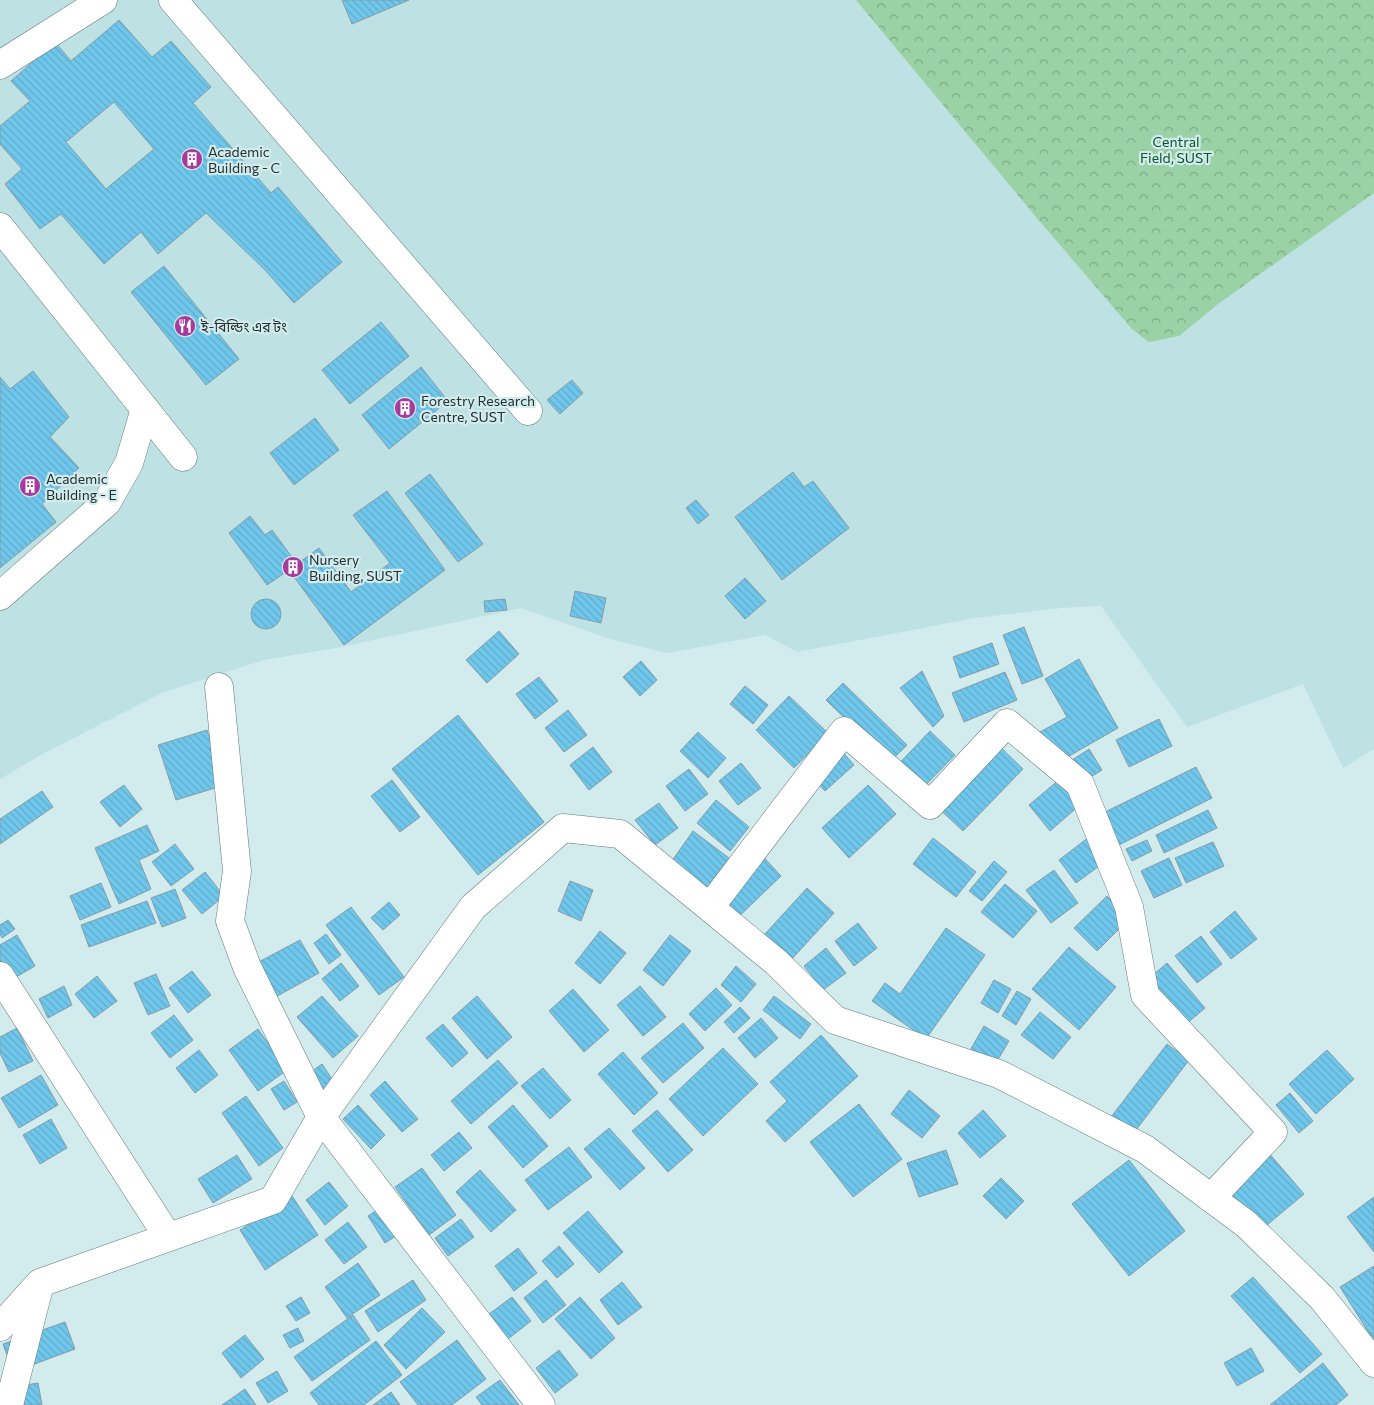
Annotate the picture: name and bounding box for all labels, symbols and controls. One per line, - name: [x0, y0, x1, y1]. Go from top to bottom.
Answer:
- park label: Central Field, SUST: [1140, 133, 1212, 166]
- place label: Academic Building - C: [208, 143, 280, 176]
- building icon: Academic Building - C: [180, 147, 204, 171]
- restaurant icon: ই-বিল্ডিং এর টং: [173, 314, 197, 338]
- place label: ই-বিল্ডিং এর টং: [200, 318, 287, 335]
- place label: Forestry Research Centre, SUST: [421, 392, 535, 425]
- building icon: Forestry Research Centre, SUST: [393, 396, 417, 420]
- place label: Academic Building - E: [46, 470, 117, 503]
- building icon: Academic Building - E: [18, 474, 42, 498]
- place label: Nursery Building, SUST: [309, 551, 402, 584]
- building icon: Nursery Building, SUST: [281, 555, 305, 579]

